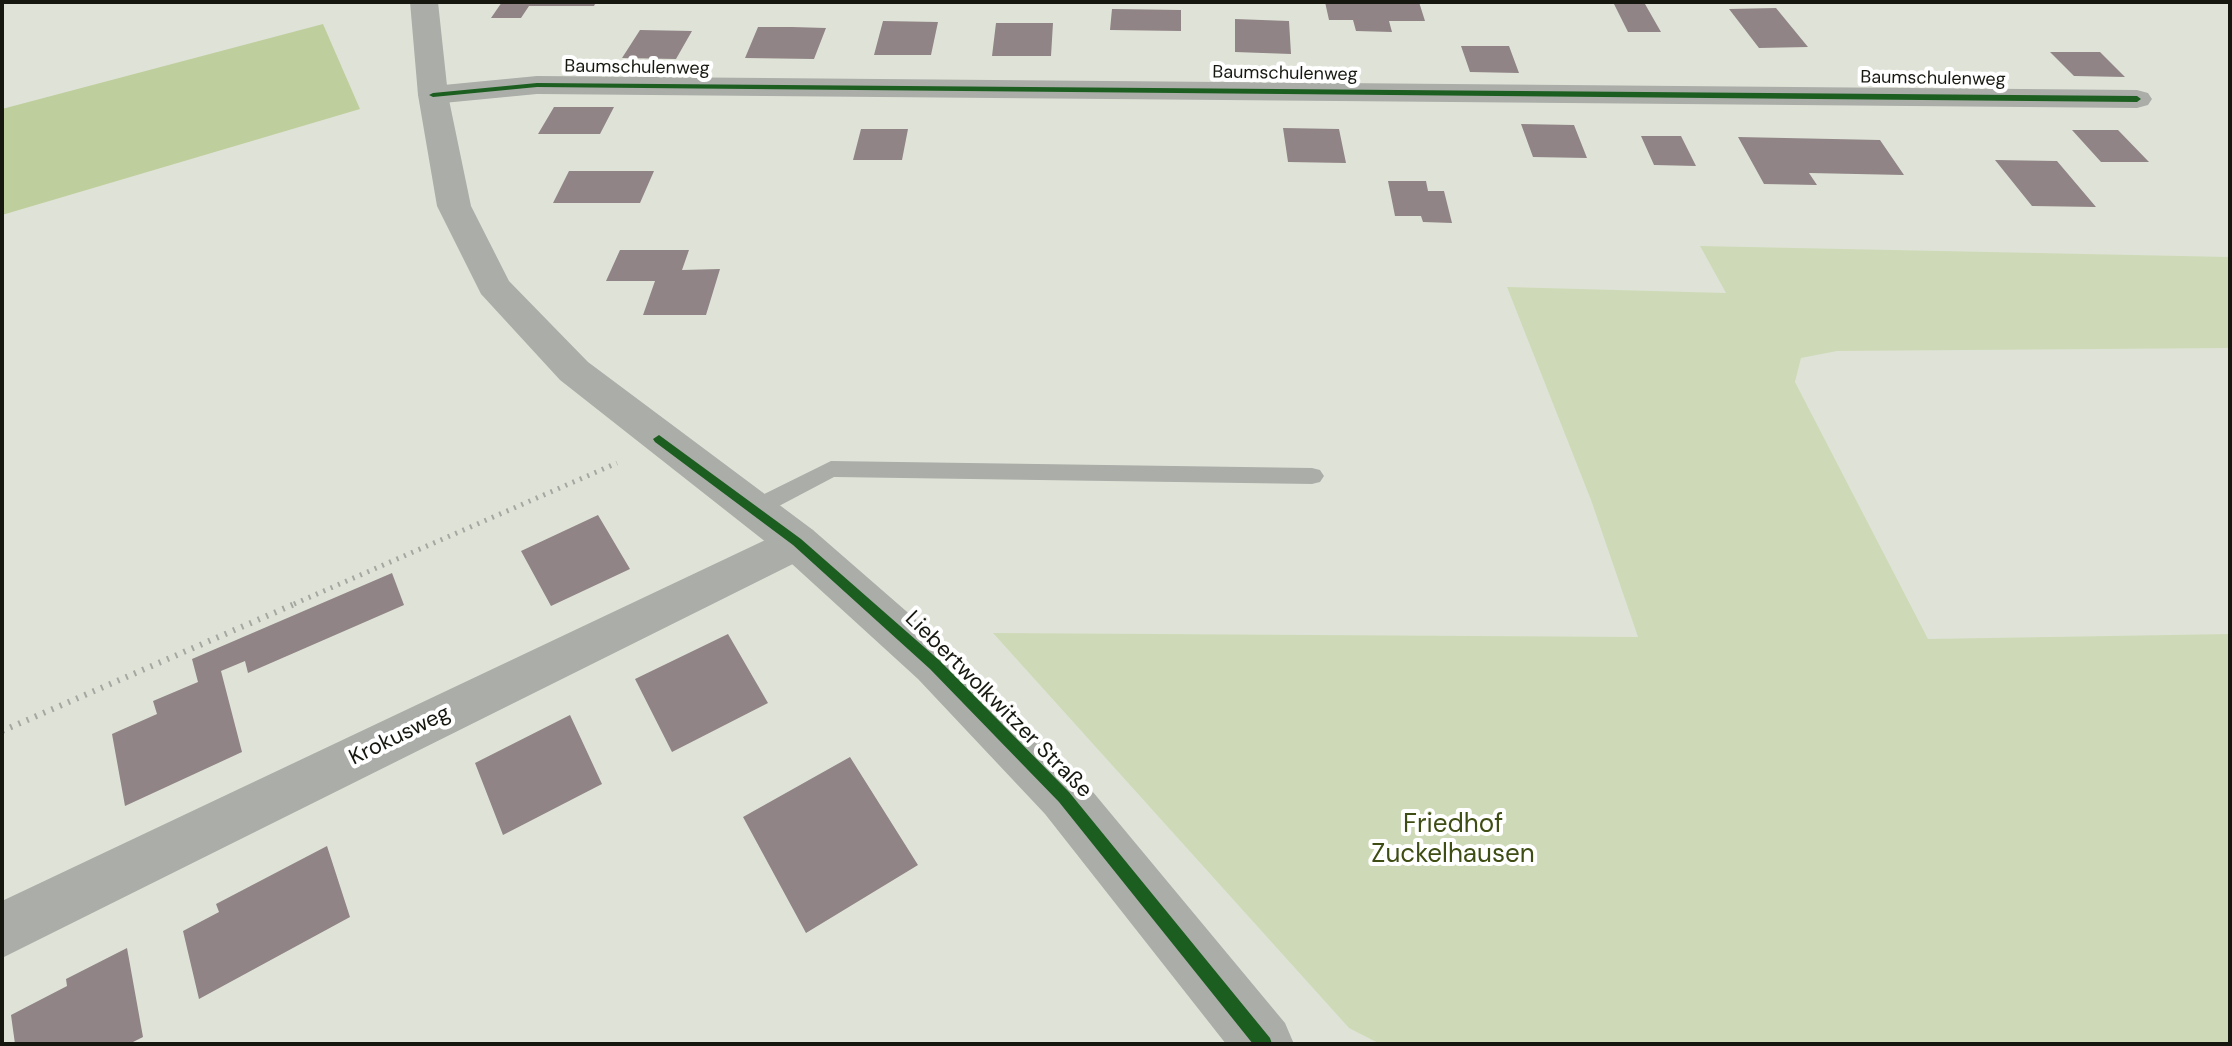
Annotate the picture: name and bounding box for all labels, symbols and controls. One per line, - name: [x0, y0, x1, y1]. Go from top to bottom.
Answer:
- street label: Baumschulenweg: [564, 56, 710, 80]
- street label: Baumschulenweg: [1212, 62, 1358, 86]
- street label: Baumschulenweg: [1860, 67, 2006, 91]
- street label: Liebertwolkwitzer Straße: [899, 606, 1097, 804]
- street label: Krokusweg: [345, 700, 455, 772]
- park label: Friedhof Zuckelhausen: [1371, 809, 1535, 870]

